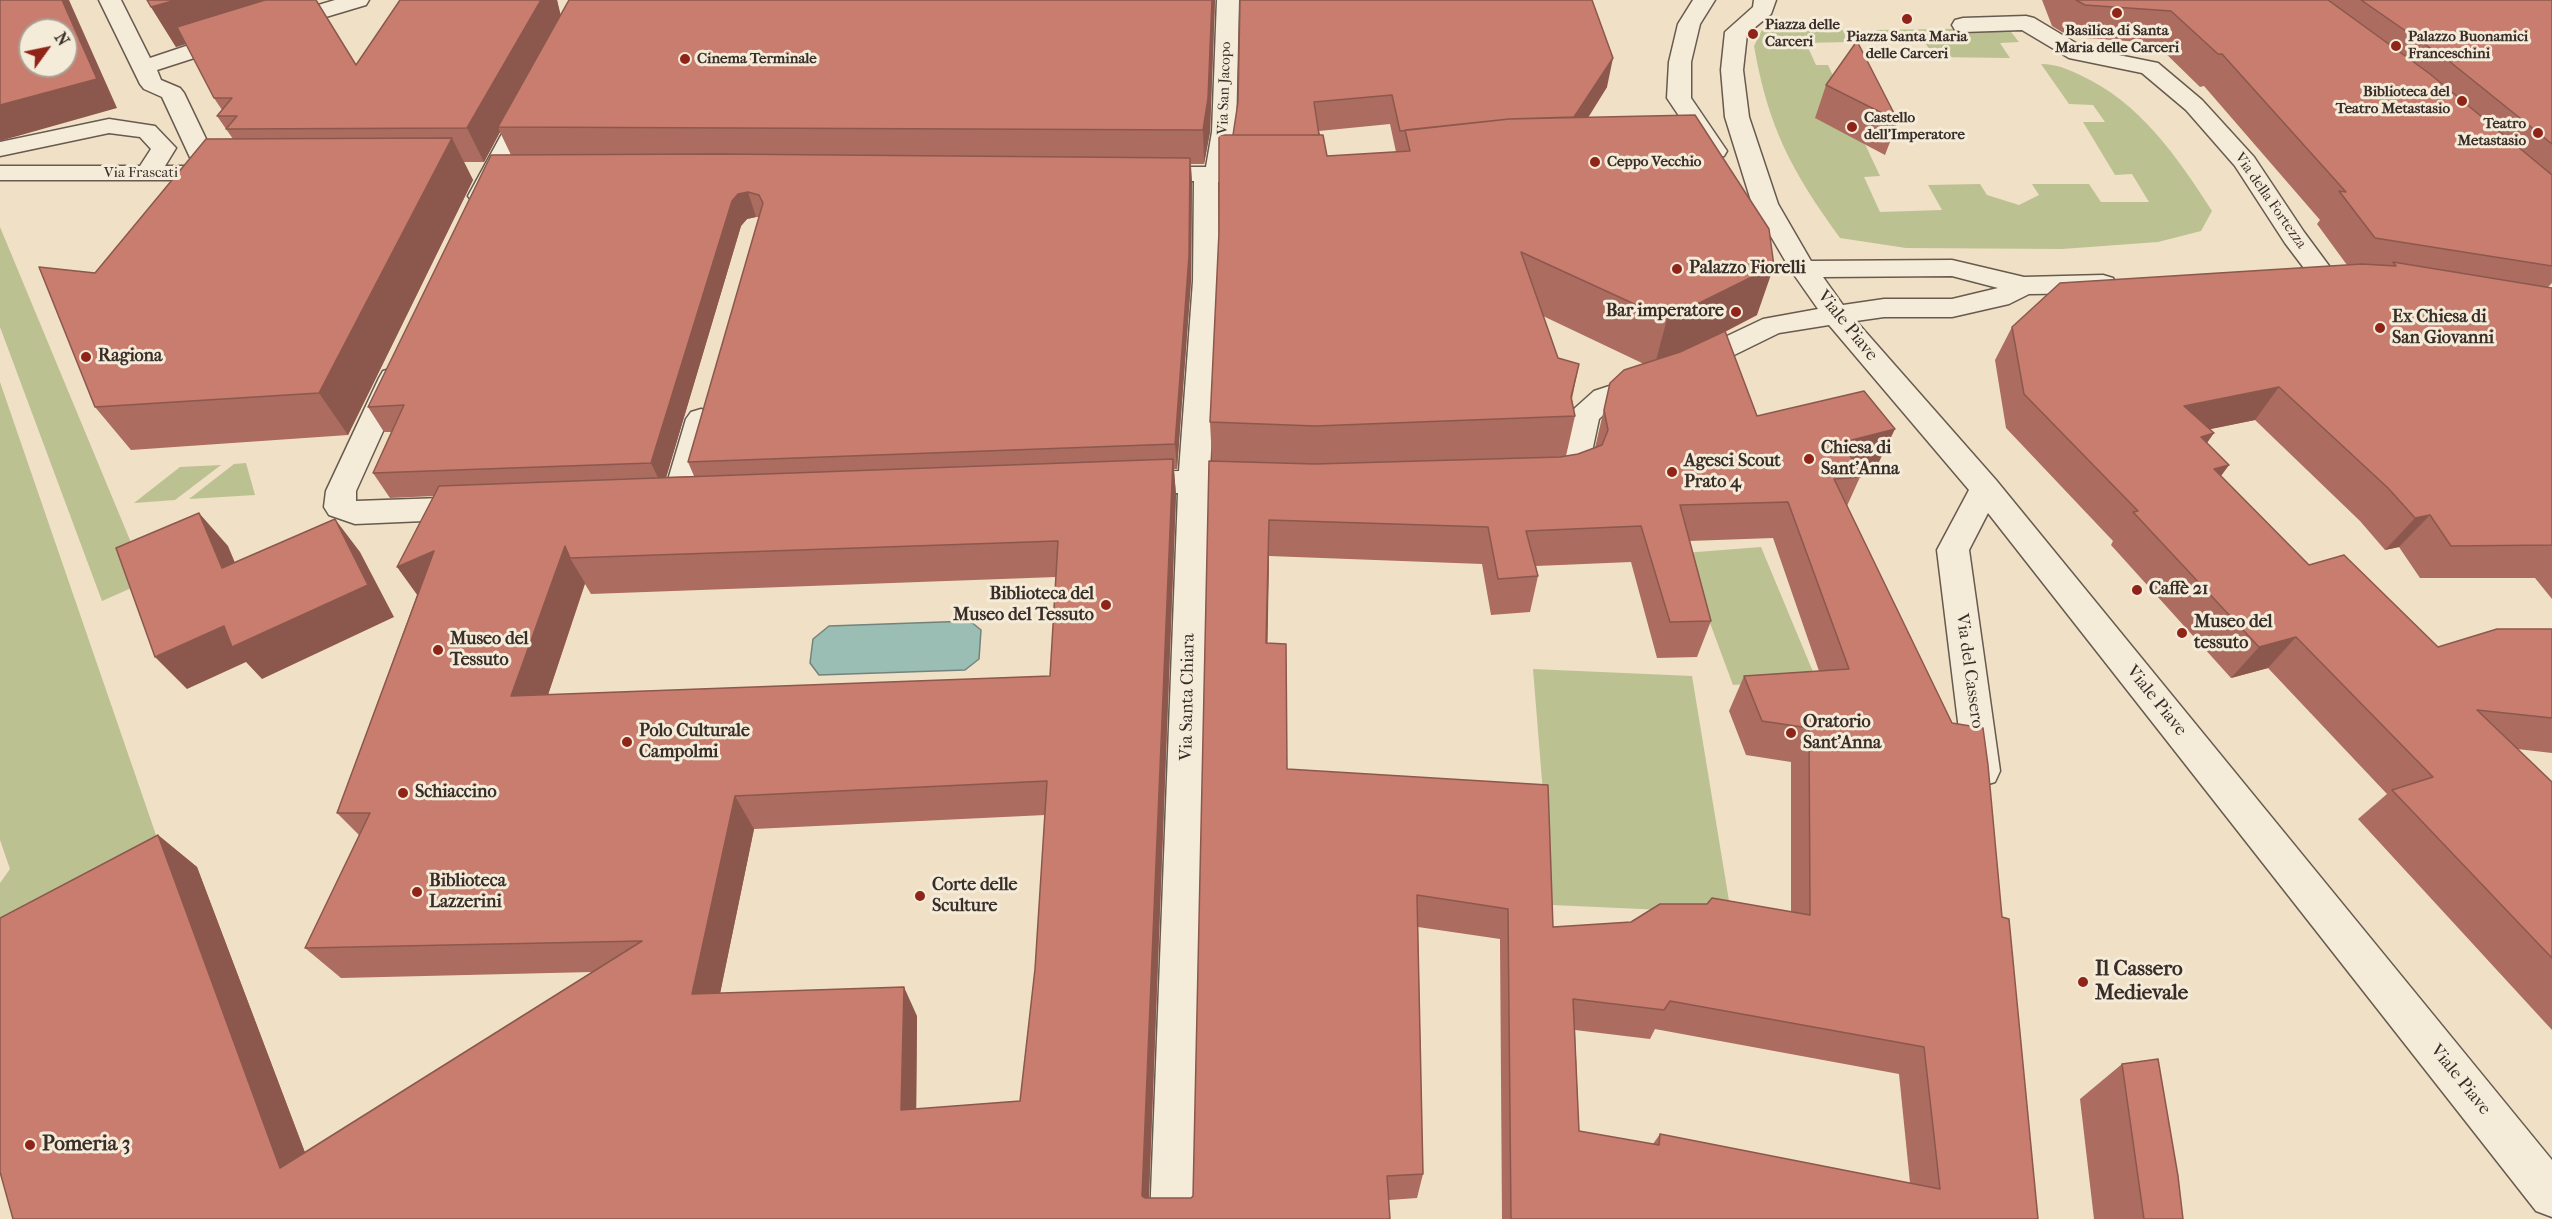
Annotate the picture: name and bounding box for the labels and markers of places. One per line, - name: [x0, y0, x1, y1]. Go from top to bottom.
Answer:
- marker: Basilica di Santa Maria delle Carceri: [2110, 6, 2124, 20]
- marker: Piazza Santa Maria delle Carceri: [1900, 12, 1914, 26]
- place label: Piazza delle Carceri: [1765, 16, 1840, 51]
- place label: Basilica di Santa Maria delle Carceri: [2055, 22, 2179, 57]
- marker: Piazza delle Carceri: [1746, 27, 1760, 41]
- place label: Piazza Santa Maria delle Carceri: [1846, 28, 1968, 63]
- place label: Palazzo Buonamici Franceschini: [2408, 28, 2528, 63]
- marker: Palazzo Buonamici Franceschini: [2389, 39, 2403, 53]
- place label: Cinema Terminale: [697, 50, 817, 68]
- marker: Cinema Terminale: [678, 52, 692, 66]
- place label: Biblioteca del Teatro Metastasio: [2336, 83, 2450, 118]
- marker: Biblioteca del Teatro Metastasio: [2455, 94, 2469, 108]
- place label: Castello dell'Imperatore: [1864, 109, 1965, 144]
- place label: Teatro Metastasio: [2457, 115, 2526, 150]
- marker: Castello dell'Imperatore: [1845, 120, 1859, 134]
- marker: Teatro Metastasio: [2531, 126, 2545, 140]
- place label: Ceppo Vecchio: [1607, 153, 1701, 171]
- marker: Ceppo Vecchio: [1588, 155, 1602, 169]
- place label: Palazzo Fiorelli: [1689, 258, 1806, 280]
- marker: Palazzo Fiorelli: [1670, 262, 1684, 276]
- place label: Bar imperatore: [1606, 301, 1724, 323]
- marker: Bar imperatore: [1729, 305, 1743, 319]
- place label: Ex Chiesa di San Giovanni: [2392, 307, 2494, 350]
- marker: Ex Chiesa di San Giovanni: [2373, 321, 2387, 335]
- place label: Ragiona: [98, 346, 162, 368]
- marker: Ragiona: [79, 350, 93, 364]
- place label: Chiesa di Sant'Anna: [1821, 438, 1899, 480]
- place label: Agesci Scout Prato 4: [1684, 451, 1781, 494]
- marker: Chiesa di Sant'Anna: [1802, 452, 1816, 466]
- marker: Agesci Scout Prato 4: [1665, 465, 1679, 479]
- place label: Caffè 21: [2149, 579, 2208, 601]
- marker: Caffè 21: [2130, 583, 2144, 597]
- place label: Biblioteca del Museo del Tessuto: [953, 584, 1094, 626]
- marker: Biblioteca del Museo del Tessuto: [1099, 598, 1113, 612]
- place label: Museo del tessuto: [2194, 612, 2273, 654]
- marker: Museo del tessuto: [2175, 626, 2189, 640]
- place label: Museo del Tessuto: [450, 629, 529, 672]
- marker: Museo del Tessuto: [431, 643, 445, 657]
- place label: Oratorio Sant'Anna: [1803, 712, 1881, 754]
- place label: Polo Culturale Campolmi: [639, 721, 750, 764]
- marker: Oratorio Sant'Anna: [1784, 726, 1798, 740]
- marker: Polo Culturale Campolmi: [620, 735, 634, 749]
- place label: Schiaccino: [415, 782, 497, 804]
- marker: Schiaccino: [396, 786, 410, 800]
- place label: Biblioteca Lazzerini: [429, 871, 506, 914]
- place label: Corte delle Sculture: [932, 875, 1017, 918]
- marker: Biblioteca Lazzerini: [410, 885, 424, 899]
- marker: Corte delle Sculture: [913, 889, 927, 903]
- place label: Il Cassero Medievale: [2095, 957, 2188, 1007]
- marker: Il Cassero Medievale: [2076, 975, 2090, 989]
- place label: Pomeria 3: [42, 1132, 130, 1158]
- marker: Pomeria 3: [23, 1138, 37, 1152]

